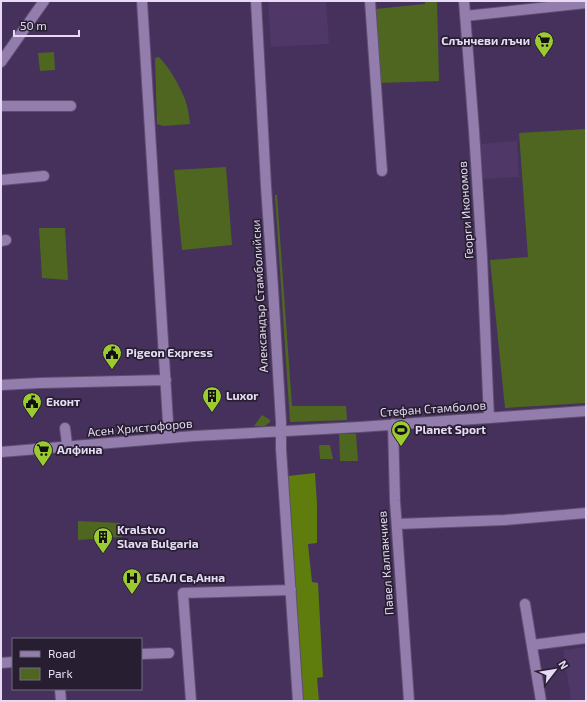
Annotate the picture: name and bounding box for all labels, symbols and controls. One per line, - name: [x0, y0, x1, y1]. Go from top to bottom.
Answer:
- scale bar: [14, 12, 79, 38]
- text: 50 m: [20, 18, 47, 32]
- supermarket icon: Слънчеви лъчи: [533, 30, 555, 58]
- place label: Слънчеви лъчи: [441, 33, 530, 47]
- street label: Георги Икономов: [455, 161, 475, 259]
- street label: Александър Стамболийски: [248, 219, 270, 373]
- public building icon: Pigeon Express: [101, 342, 123, 370]
- place label: Pigeon Express: [126, 345, 213, 359]
- building icon: Luxor: [201, 385, 223, 413]
- place label: Luxor: [226, 388, 258, 402]
- public building icon: Еконт: [21, 391, 43, 419]
- place label: Еконт: [46, 394, 80, 408]
- street label: Стефан Стамболов: [379, 397, 486, 419]
- street label: Асен Христофоров: [87, 415, 193, 439]
- sports icon: Planet Sport: [390, 419, 412, 447]
- place label: Planet Sport: [415, 422, 486, 436]
- supermarket icon: Алфина: [32, 439, 54, 467]
- place label: Алфина: [57, 442, 103, 456]
- street label: Павел Калпакчиев: [374, 511, 396, 616]
- place label: Kralstvo Slava Bulgaria: [117, 522, 199, 550]
- building icon: Kralstvo Slava Bulgaria: [92, 526, 114, 554]
- hospital icon: СБАЛ Св,Анна: [121, 567, 143, 595]
- place label: СБАЛ Св,Анна: [146, 570, 225, 584]
- legend: [12, 638, 142, 690]
- text: Road: [48, 646, 76, 660]
- north arrow: [535, 650, 575, 690]
- text: N: [556, 658, 572, 671]
- text: Park: [48, 666, 73, 680]

